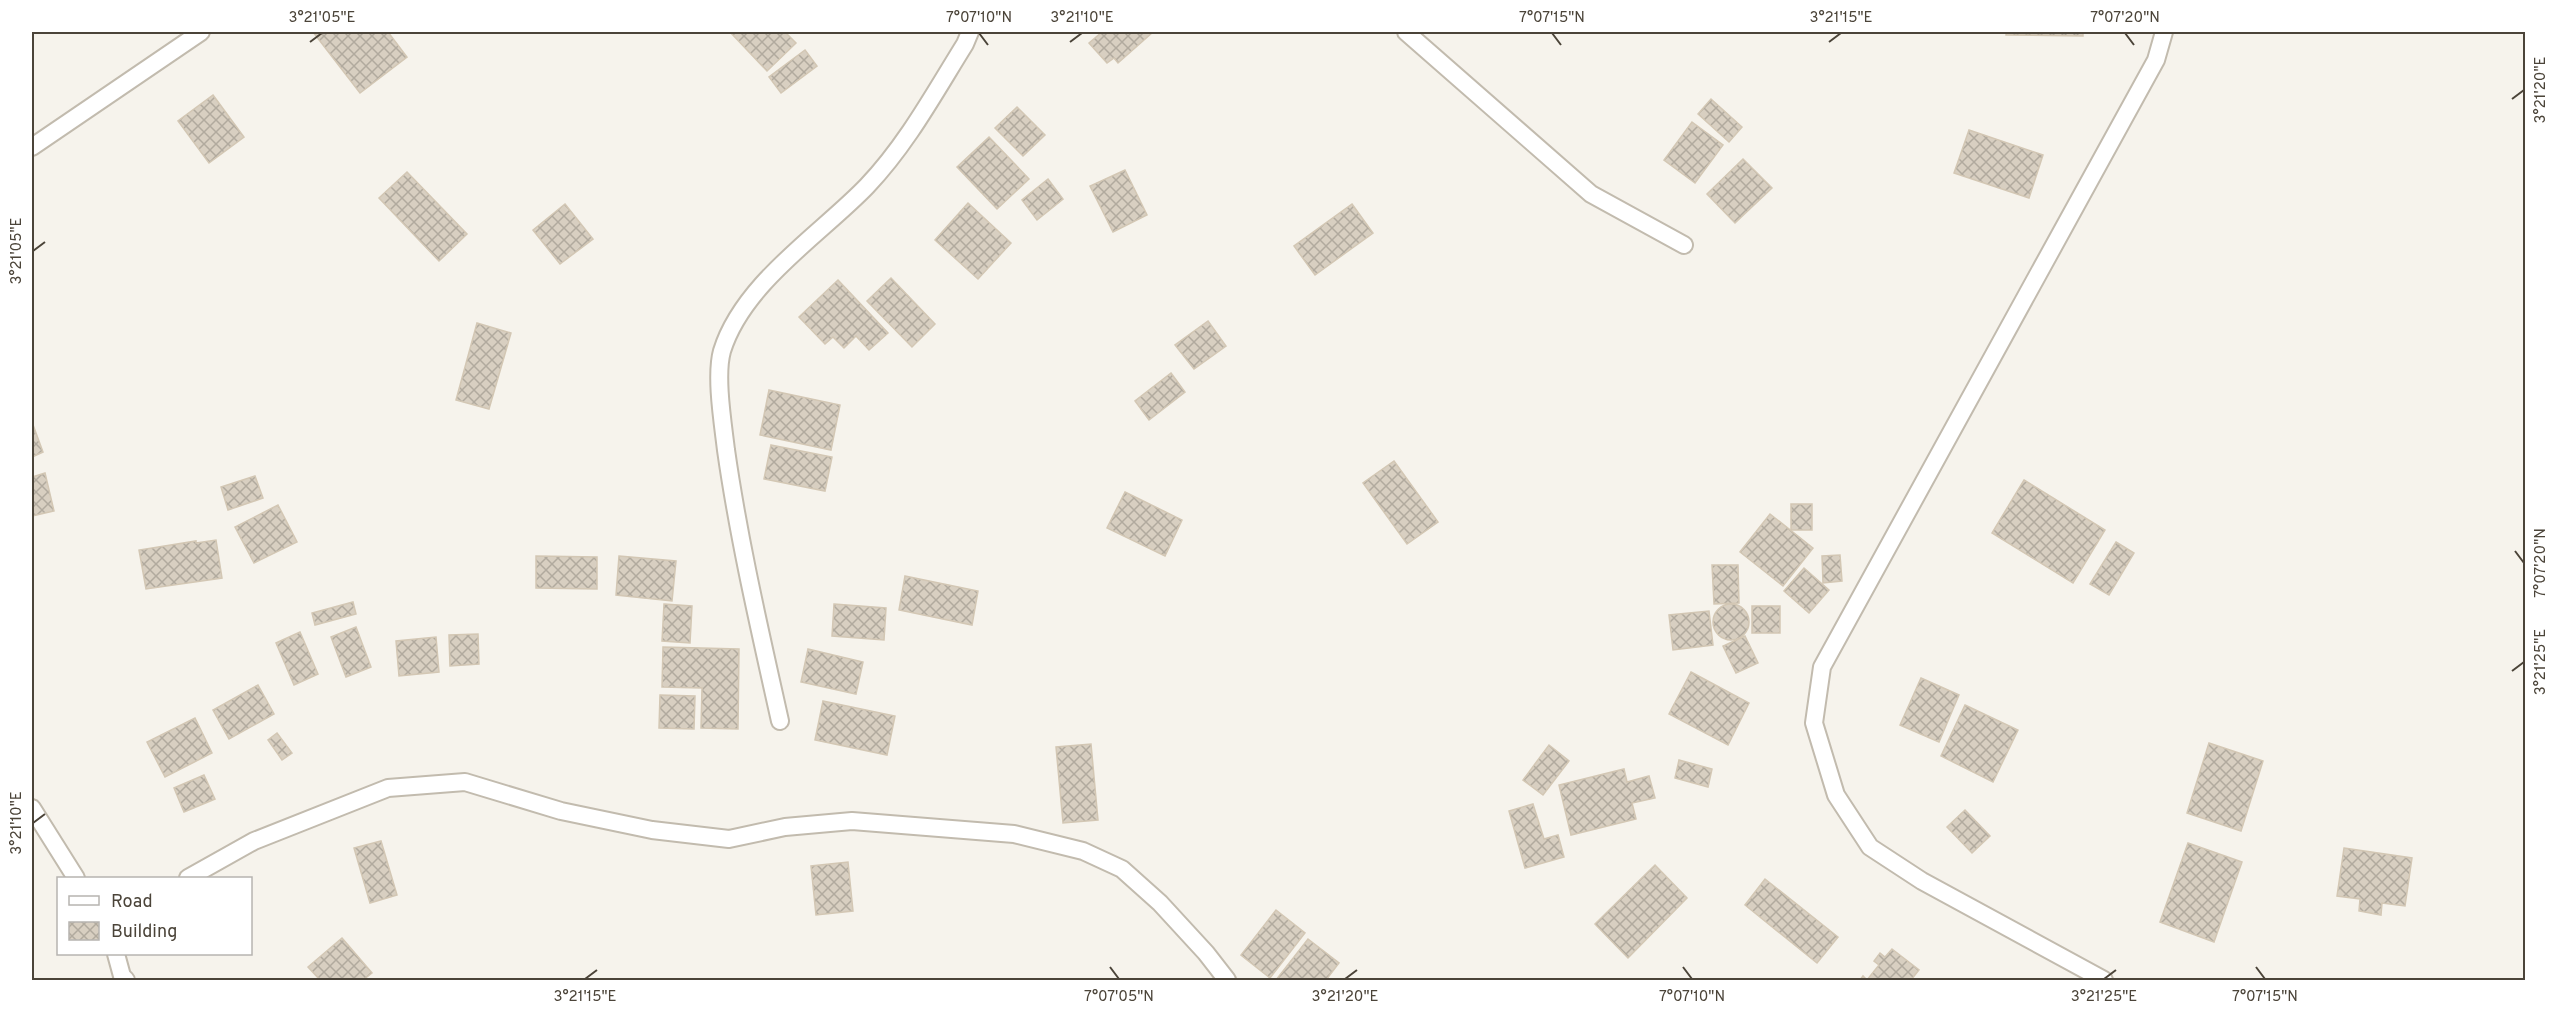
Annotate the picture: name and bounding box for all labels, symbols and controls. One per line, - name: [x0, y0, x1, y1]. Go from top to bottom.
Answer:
- text: 3°21'05"E: [288, 9, 356, 28]
- text: 7°07'10"N: [946, 9, 1012, 28]
- text: 3°21'10"E: [1050, 9, 1114, 28]
- text: 7°07'15"N: [1519, 9, 1585, 28]
- text: 3°21'15"E: [1809, 9, 1873, 28]
- text: 7°07'20"N: [2090, 9, 2160, 28]
- text: 3°21'20"E: [2532, 56, 2551, 124]
- text: 3°21'05"E: [8, 217, 27, 285]
- text: 7°07'20"N: [2532, 528, 2551, 598]
- text: 3°21'25"E: [2532, 629, 2551, 695]
- text: 3°21'10"E: [8, 791, 27, 855]
- legend: [57, 877, 252, 955]
- text: Road: [111, 891, 153, 914]
- text: Building: [111, 921, 177, 944]
- text: 3°21'15"E: [553, 988, 617, 1007]
- text: 7°07'05"N: [1084, 988, 1154, 1007]
- text: 3°21'20"E: [1312, 988, 1379, 1007]
- text: 7°07'10"N: [1659, 988, 1725, 1007]
- text: 3°21'25"E: [2071, 988, 2137, 1007]
- text: 7°07'15"N: [2232, 988, 2298, 1007]

